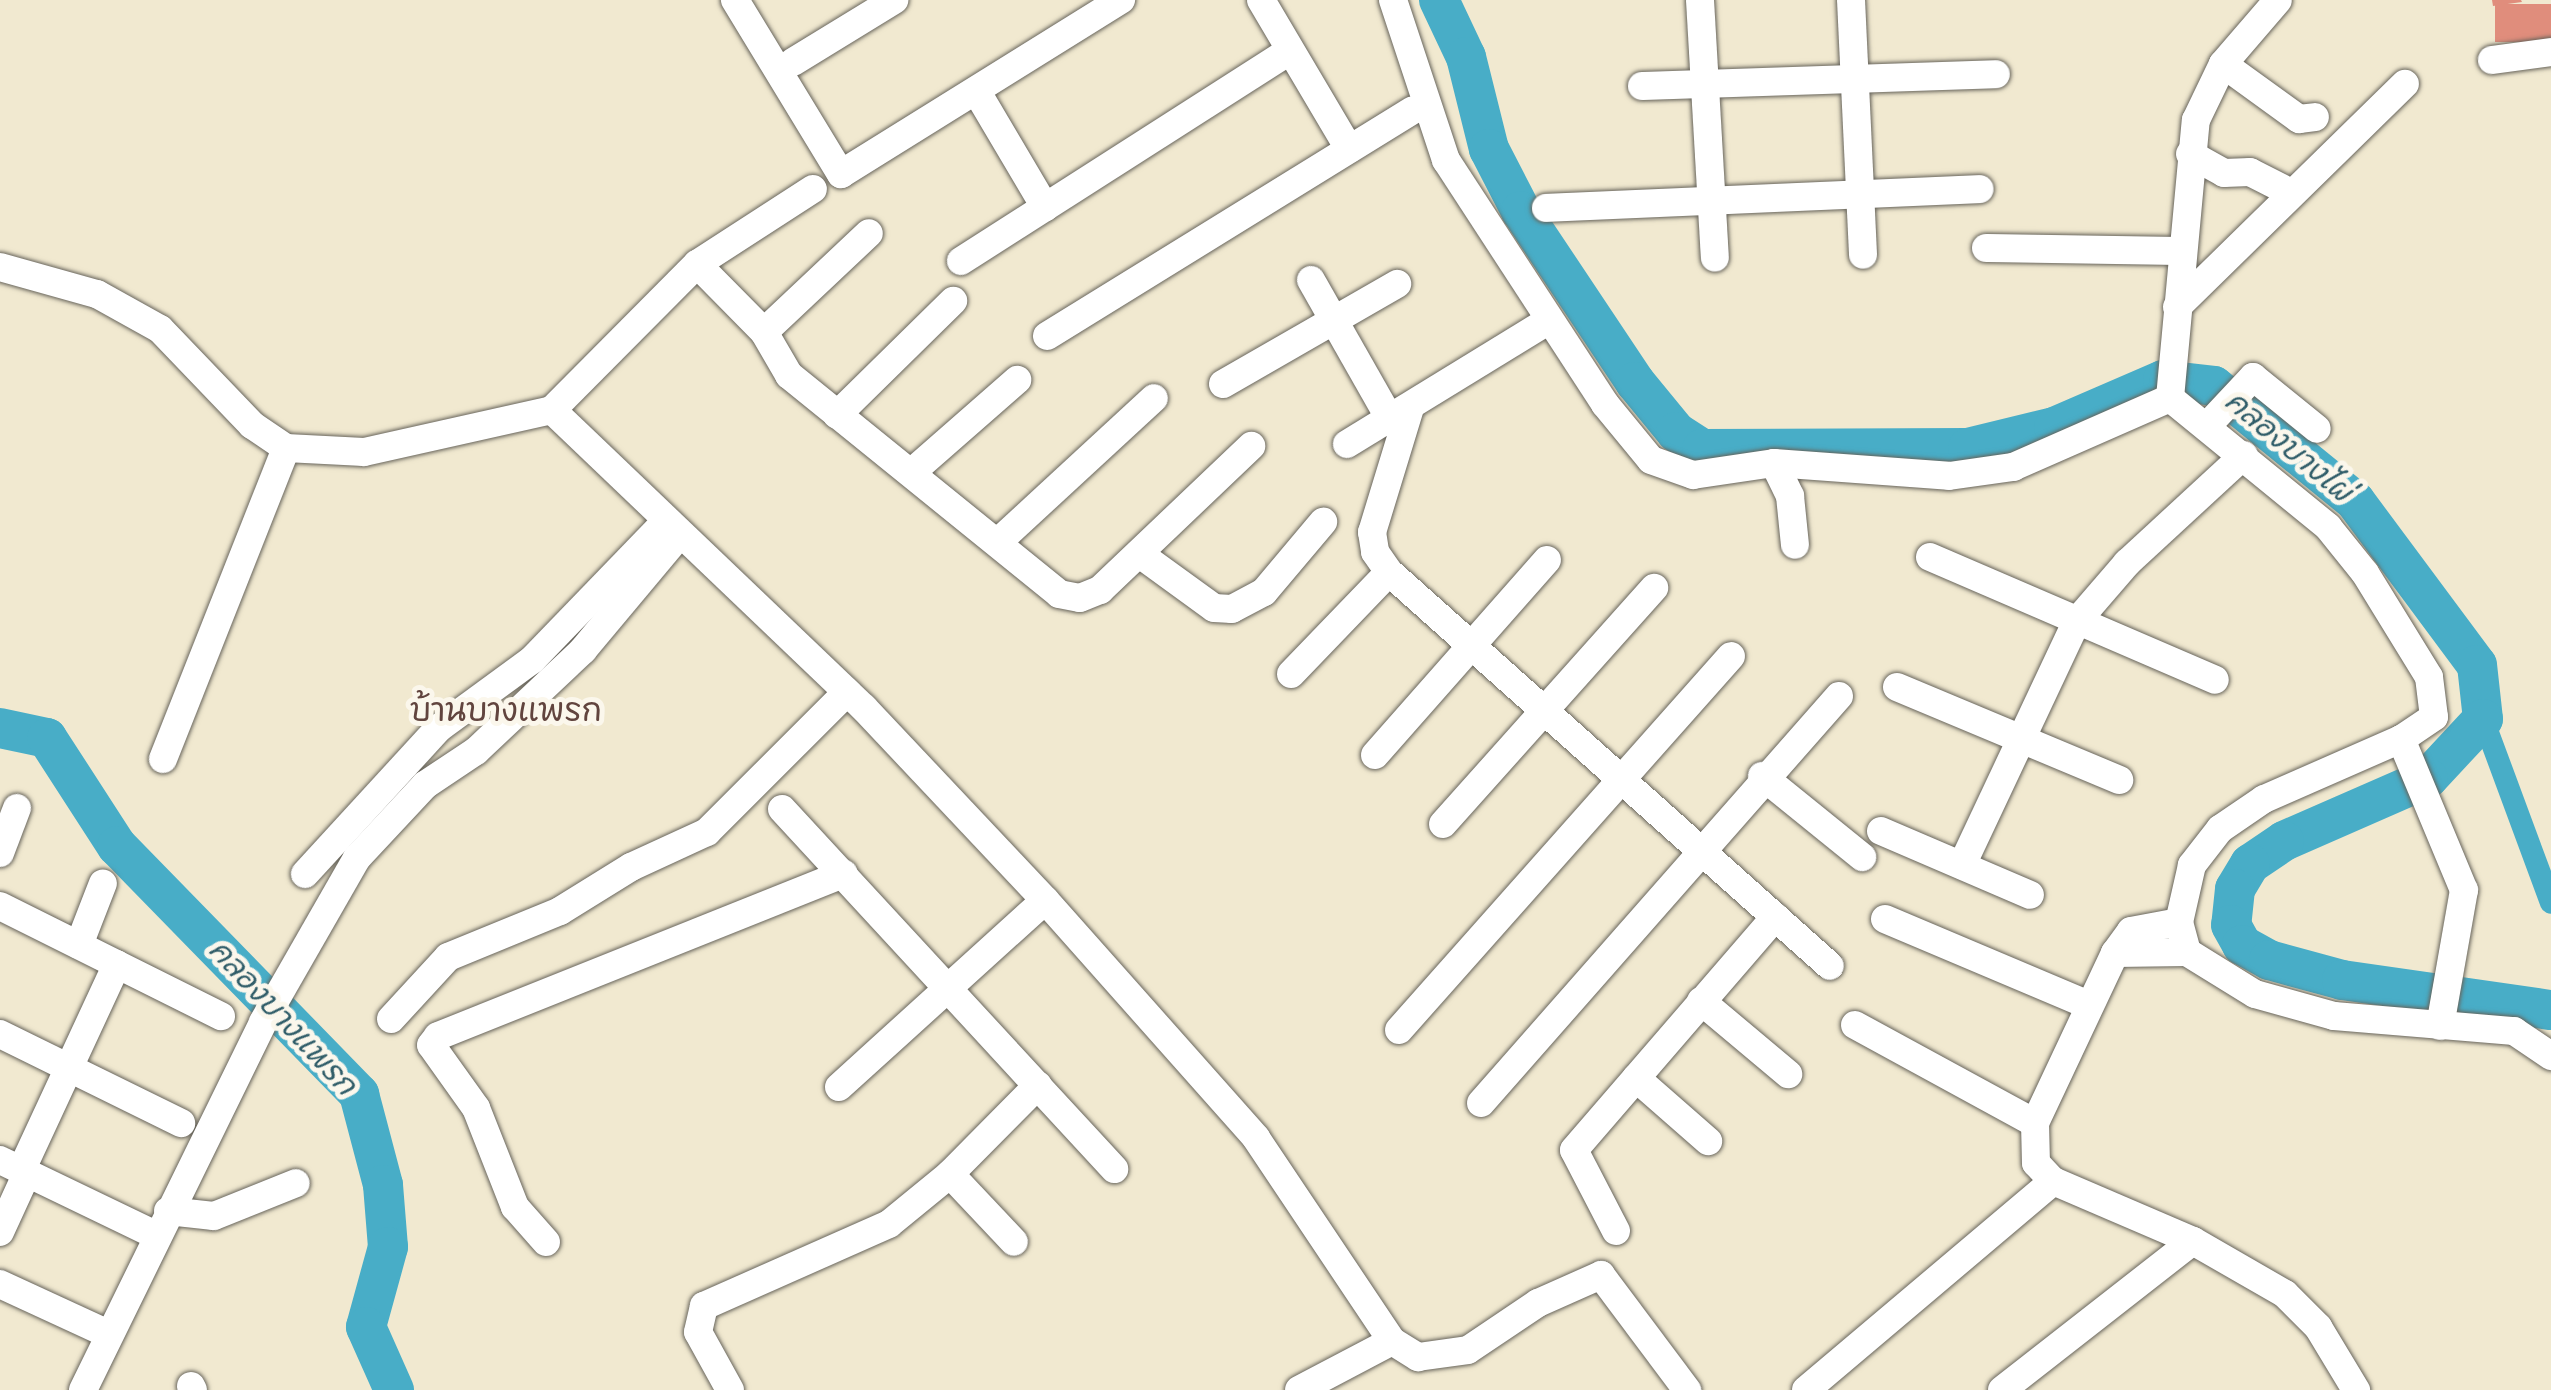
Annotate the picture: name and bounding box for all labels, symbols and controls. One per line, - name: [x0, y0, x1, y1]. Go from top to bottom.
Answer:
- water label: คลองบางไผ่: [2217, 384, 2359, 510]
- district label: บ้านบางแพรก: [410, 693, 602, 731]
- water label: คลองบางแพรก: [201, 933, 363, 1103]

